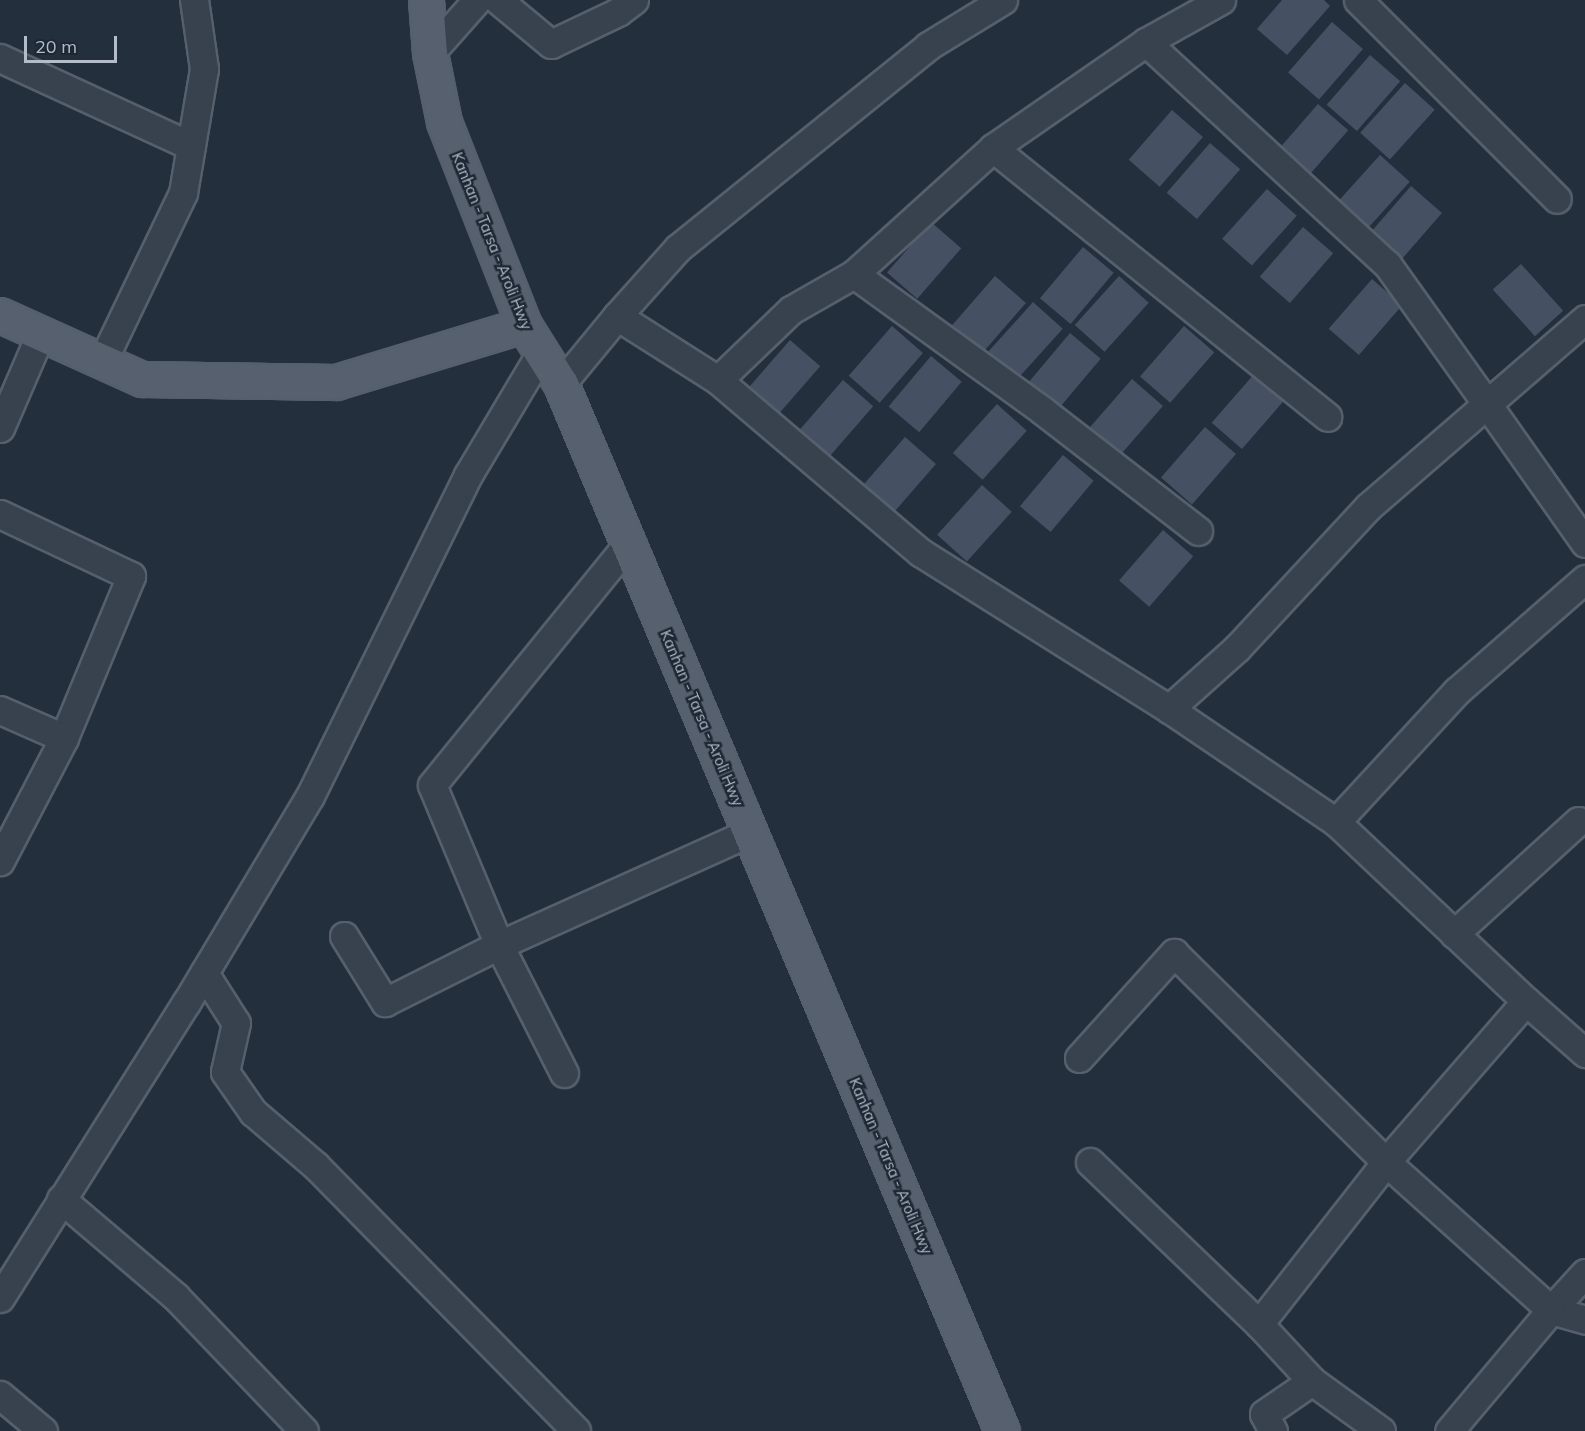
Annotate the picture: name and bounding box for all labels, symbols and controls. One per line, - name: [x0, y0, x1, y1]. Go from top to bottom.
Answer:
- scale bar: [27, 24, 120, 62]
- text: 20 m: [35, 35, 77, 58]
- street label: Kanhan - Tarsa - Aroli Hwy: [448, 150, 536, 332]
- street label: Kanhan - Tarsa - Aroli Hwy: [657, 627, 747, 809]
- street label: Kanhan - Tarsa - Aroli Hwy: [846, 1075, 936, 1257]

